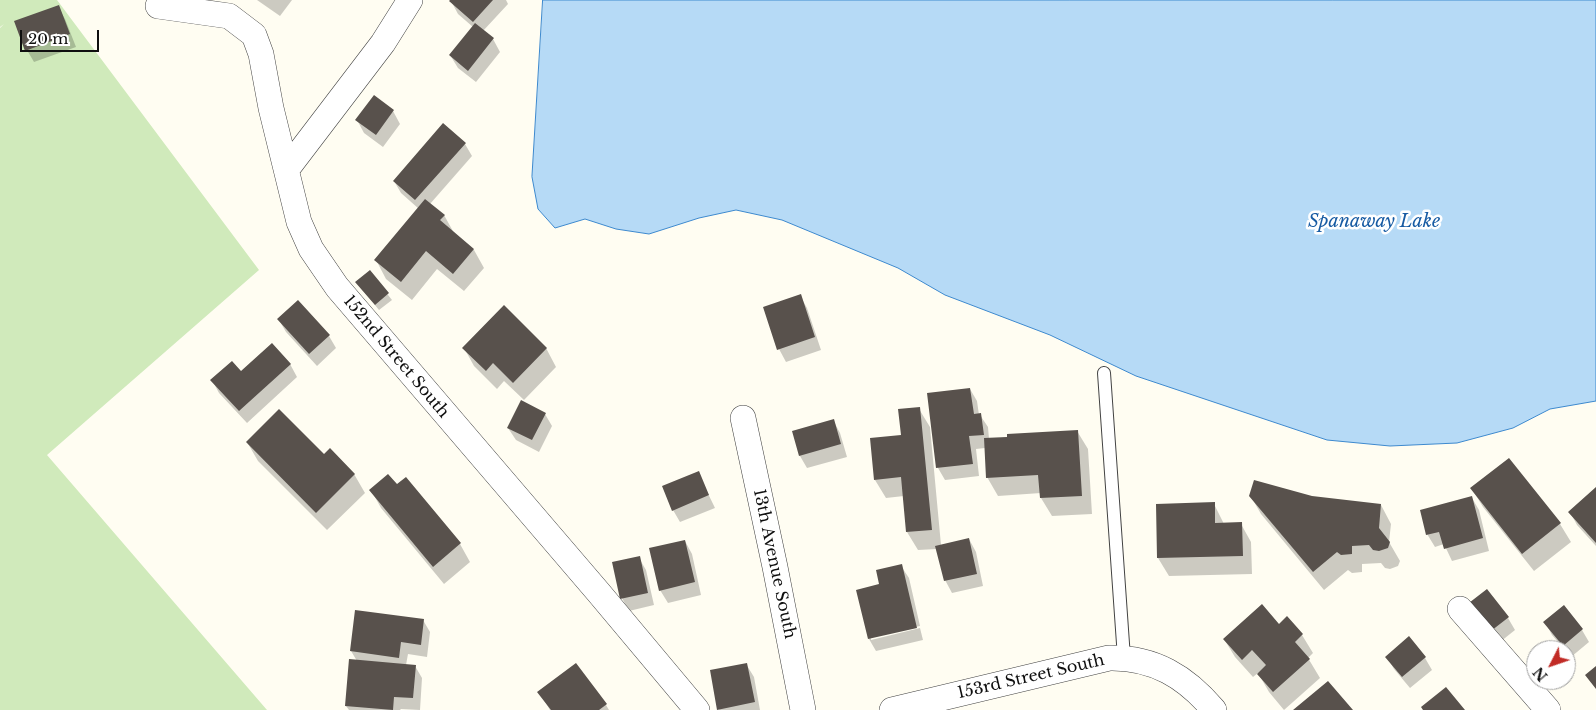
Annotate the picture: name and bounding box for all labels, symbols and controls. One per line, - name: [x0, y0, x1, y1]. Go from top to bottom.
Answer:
- scale bar: [22, 20, 101, 52]
- text: 20 m: [28, 29, 68, 48]
- water label: Spanaway Lake: [1308, 211, 1440, 233]
- street label: 152nd Street South: [339, 292, 453, 422]
- street label: 13th Avenue South: [749, 487, 799, 641]
- north arrow: [1526, 640, 1576, 690]
- street label: 153rd Street South: [956, 651, 1106, 703]
- text: N: [1529, 663, 1552, 685]

